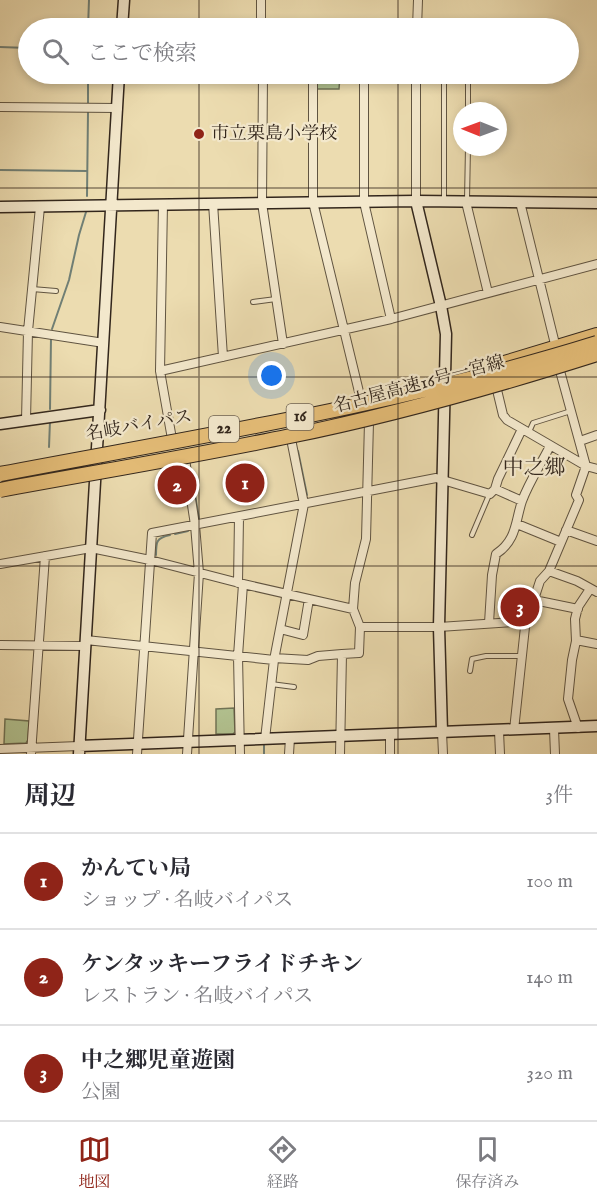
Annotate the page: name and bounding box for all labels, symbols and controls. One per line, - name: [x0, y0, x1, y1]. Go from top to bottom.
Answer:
- search box: [18, 18, 579, 84]
- icon: search: [39, 35, 72, 68]
- text: ここで検索: [87, 40, 197, 68]
- north arrow: [453, 102, 507, 156]
- place label: 市立栗島小学校: [211, 123, 337, 146]
- marker: 市立栗島小学校: [192, 127, 206, 141]
- street label: 名古屋高速16号一宮線: [331, 351, 507, 419]
- your location: [257, 361, 286, 390]
- road number: 16: [286, 404, 314, 430]
- street label: 名岐バイパス: [84, 405, 194, 447]
- road number: 22: [209, 416, 239, 442]
- district label: 中之郷: [503, 455, 566, 482]
- pin: 1: [226, 460, 264, 506]
- pin: 2: [158, 462, 196, 508]
- pin: 3: [500, 584, 540, 630]
- text: 周辺: [24, 780, 76, 813]
- text: 3件: [546, 783, 573, 808]
- text: かんてい局: [81, 855, 191, 883]
- text: 1: [40, 869, 47, 894]
- text: 100 m: [526, 869, 573, 894]
- text: ショップ · 名岐バイパス: [81, 888, 293, 913]
- text: ケンタッキーフライドチキン: [81, 951, 363, 979]
- text: 2: [39, 965, 48, 990]
- text: 140 m: [526, 965, 573, 990]
- text: レストラン · 名岐バイパス: [81, 984, 313, 1009]
- text: 中之郷児童遊園: [81, 1047, 235, 1075]
- text: 3: [40, 1061, 47, 1086]
- text: 320 m: [527, 1061, 573, 1086]
- text: 公園: [81, 1080, 121, 1105]
- tab: 地図: [78, 1133, 111, 1193]
- tab: 経路: [266, 1133, 299, 1193]
- tab: 保存済み: [455, 1133, 519, 1193]

